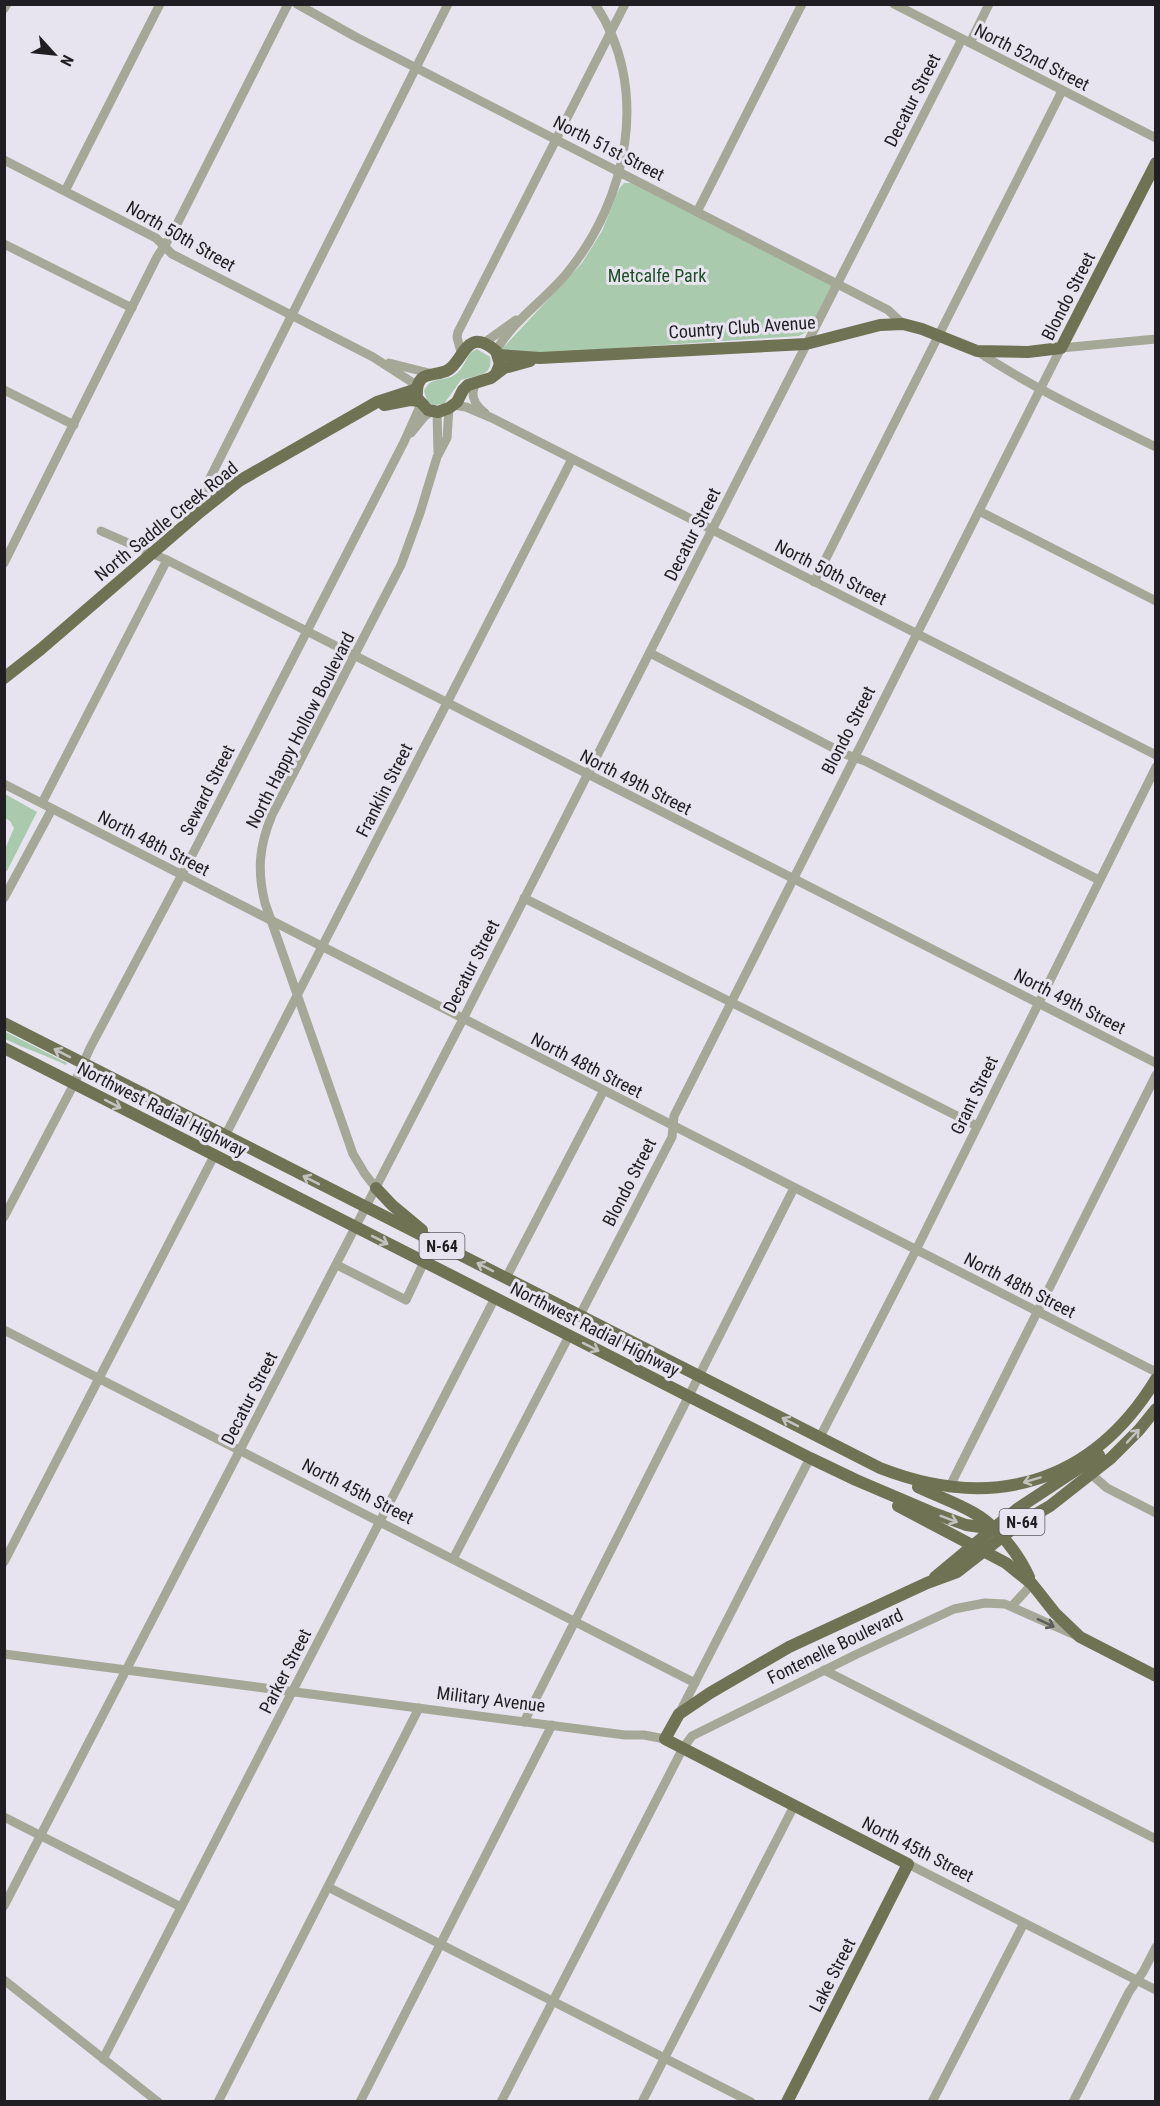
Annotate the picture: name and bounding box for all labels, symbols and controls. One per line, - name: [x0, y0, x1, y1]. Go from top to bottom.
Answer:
- street label: North 52nd Street: [971, 19, 1093, 95]
- north arrow: [24, 24, 84, 84]
- street label: Decatur Street: [880, 50, 944, 150]
- text: N: [56, 52, 78, 69]
- street label: North 51st Street: [550, 111, 668, 185]
- street label: North 50th Street: [123, 196, 239, 276]
- street label: Blondo Street: [1037, 248, 1099, 344]
- park label: Metcalfe Park: [608, 265, 706, 286]
- street label: Country Club Avenue: [668, 311, 816, 343]
- street label: North Saddle Creek Road: [90, 457, 242, 585]
- street label: Decatur Street: [660, 484, 724, 584]
- street label: North 50th Street: [772, 535, 890, 609]
- street label: North Happy Hollow Boulevard: [241, 629, 359, 831]
- street label: Blondo Street: [817, 682, 879, 778]
- street label: Franklin Street: [351, 740, 417, 840]
- street label: Seward Street: [175, 741, 239, 839]
- street label: North 49th Street: [577, 745, 695, 819]
- street label: North 48th Street: [95, 806, 213, 880]
- street label: Decatur Street: [439, 916, 503, 1016]
- street label: North 49th Street: [1011, 964, 1129, 1038]
- street label: North 48th Street: [528, 1028, 646, 1102]
- one-way arrow: [54, 1046, 72, 1058]
- street label: Grant Street: [946, 1052, 1002, 1138]
- street label: Northwest Radial Highway: [74, 1057, 250, 1161]
- one-way arrow: [103, 1099, 121, 1110]
- street label: Blondo Street: [598, 1134, 660, 1230]
- one-way arrow: [302, 1173, 320, 1185]
- road number: N-64: [420, 1233, 464, 1259]
- one-way arrow: [371, 1234, 389, 1246]
- street label: North 48th Street: [961, 1248, 1079, 1322]
- one-way arrow: [476, 1261, 494, 1273]
- street label: Northwest Radial Highway: [507, 1277, 683, 1381]
- one-way arrow: [582, 1342, 600, 1353]
- street label: Decatur Street: [217, 1348, 281, 1448]
- one-way arrow: [782, 1416, 799, 1428]
- one-way arrow: [1126, 1429, 1140, 1444]
- street label: North 45th Street: [299, 1454, 417, 1528]
- one-way arrow: [1023, 1475, 1042, 1486]
- road number: N-64: [1000, 1509, 1044, 1535]
- one-way arrow: [939, 1514, 958, 1525]
- street label: Fontenelle Boulevard: [764, 1604, 906, 1688]
- one-way arrow: [1036, 1617, 1054, 1629]
- street label: Parker Street: [255, 1625, 315, 1717]
- street label: Military Avenue: [436, 1682, 546, 1716]
- street label: North 45th Street: [859, 1812, 977, 1886]
- street label: Lake Street: [805, 1935, 859, 2015]

